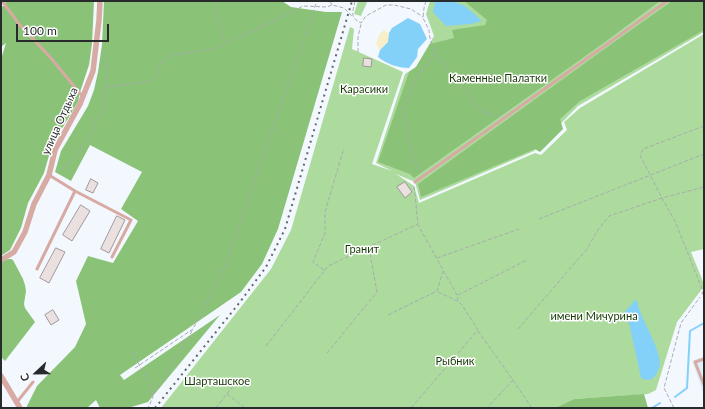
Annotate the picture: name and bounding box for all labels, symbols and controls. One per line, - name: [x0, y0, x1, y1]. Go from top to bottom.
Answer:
- scale bar: [18, 16, 111, 42]
- text: 100 m: [23, 23, 57, 38]
- park label: Каменные Палатки: [449, 71, 547, 85]
- park label: Карасики: [340, 82, 388, 96]
- street label: улица Отдыха: [39, 85, 81, 157]
- park label: Гранит: [345, 242, 379, 256]
- park label: имени Мичурина: [550, 309, 638, 323]
- north arrow: [16, 353, 56, 393]
- park label: Рыбник: [435, 354, 475, 368]
- text: С: [17, 372, 32, 383]
- park label: Шарташское: [184, 374, 250, 388]

